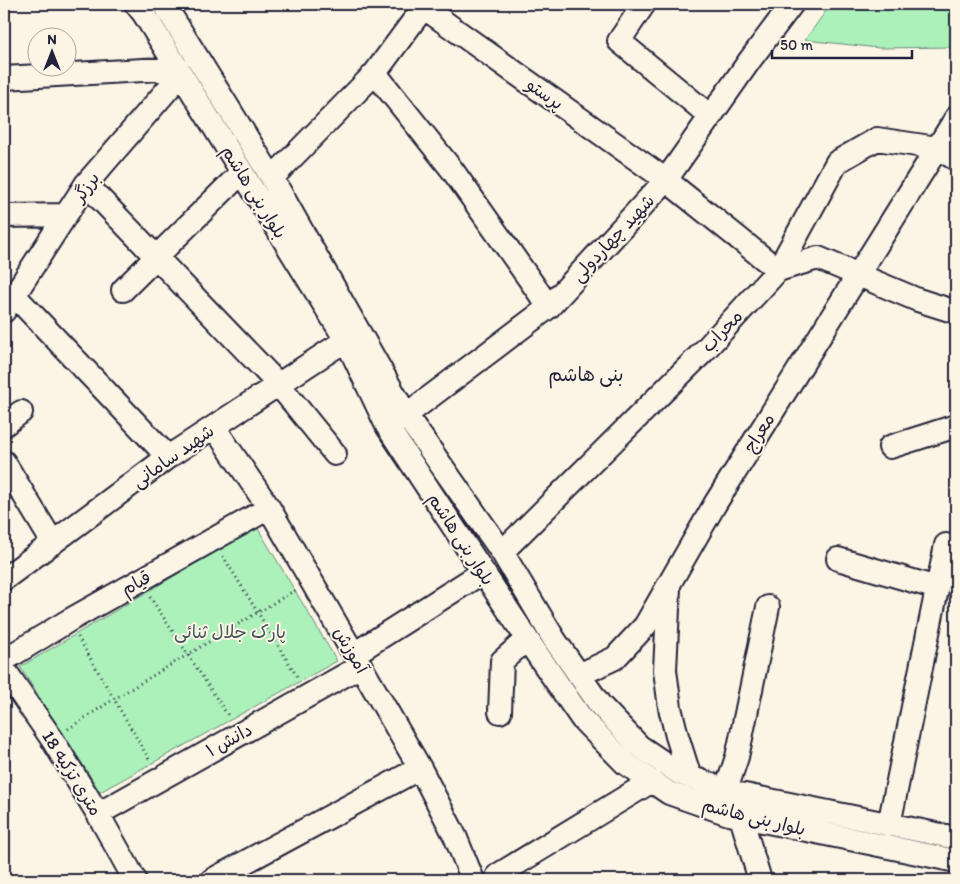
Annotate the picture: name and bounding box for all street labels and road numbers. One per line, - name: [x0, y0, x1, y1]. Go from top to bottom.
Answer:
- street label: پرستو: [521, 73, 568, 115]
- street label: بلوار بنی هاشم: [214, 141, 291, 244]
- street label: برزگر: [67, 168, 104, 208]
- street label: شهید چهاردولی: [567, 190, 660, 287]
- street label: محراب: [697, 305, 747, 357]
- street label: معراج: [738, 409, 780, 457]
- street label: شهید سامانی: [128, 420, 218, 492]
- street label: بلوار بنی هاشم: [420, 489, 499, 591]
- street label: قیام: [117, 566, 156, 603]
- street label: آموزش: [329, 623, 374, 679]
- street label: دانش ۱: [202, 718, 256, 762]
- street label: 18 متری تزکیه: [37, 726, 107, 820]
- street label: بلوار بنی هاشم: [699, 794, 808, 843]

